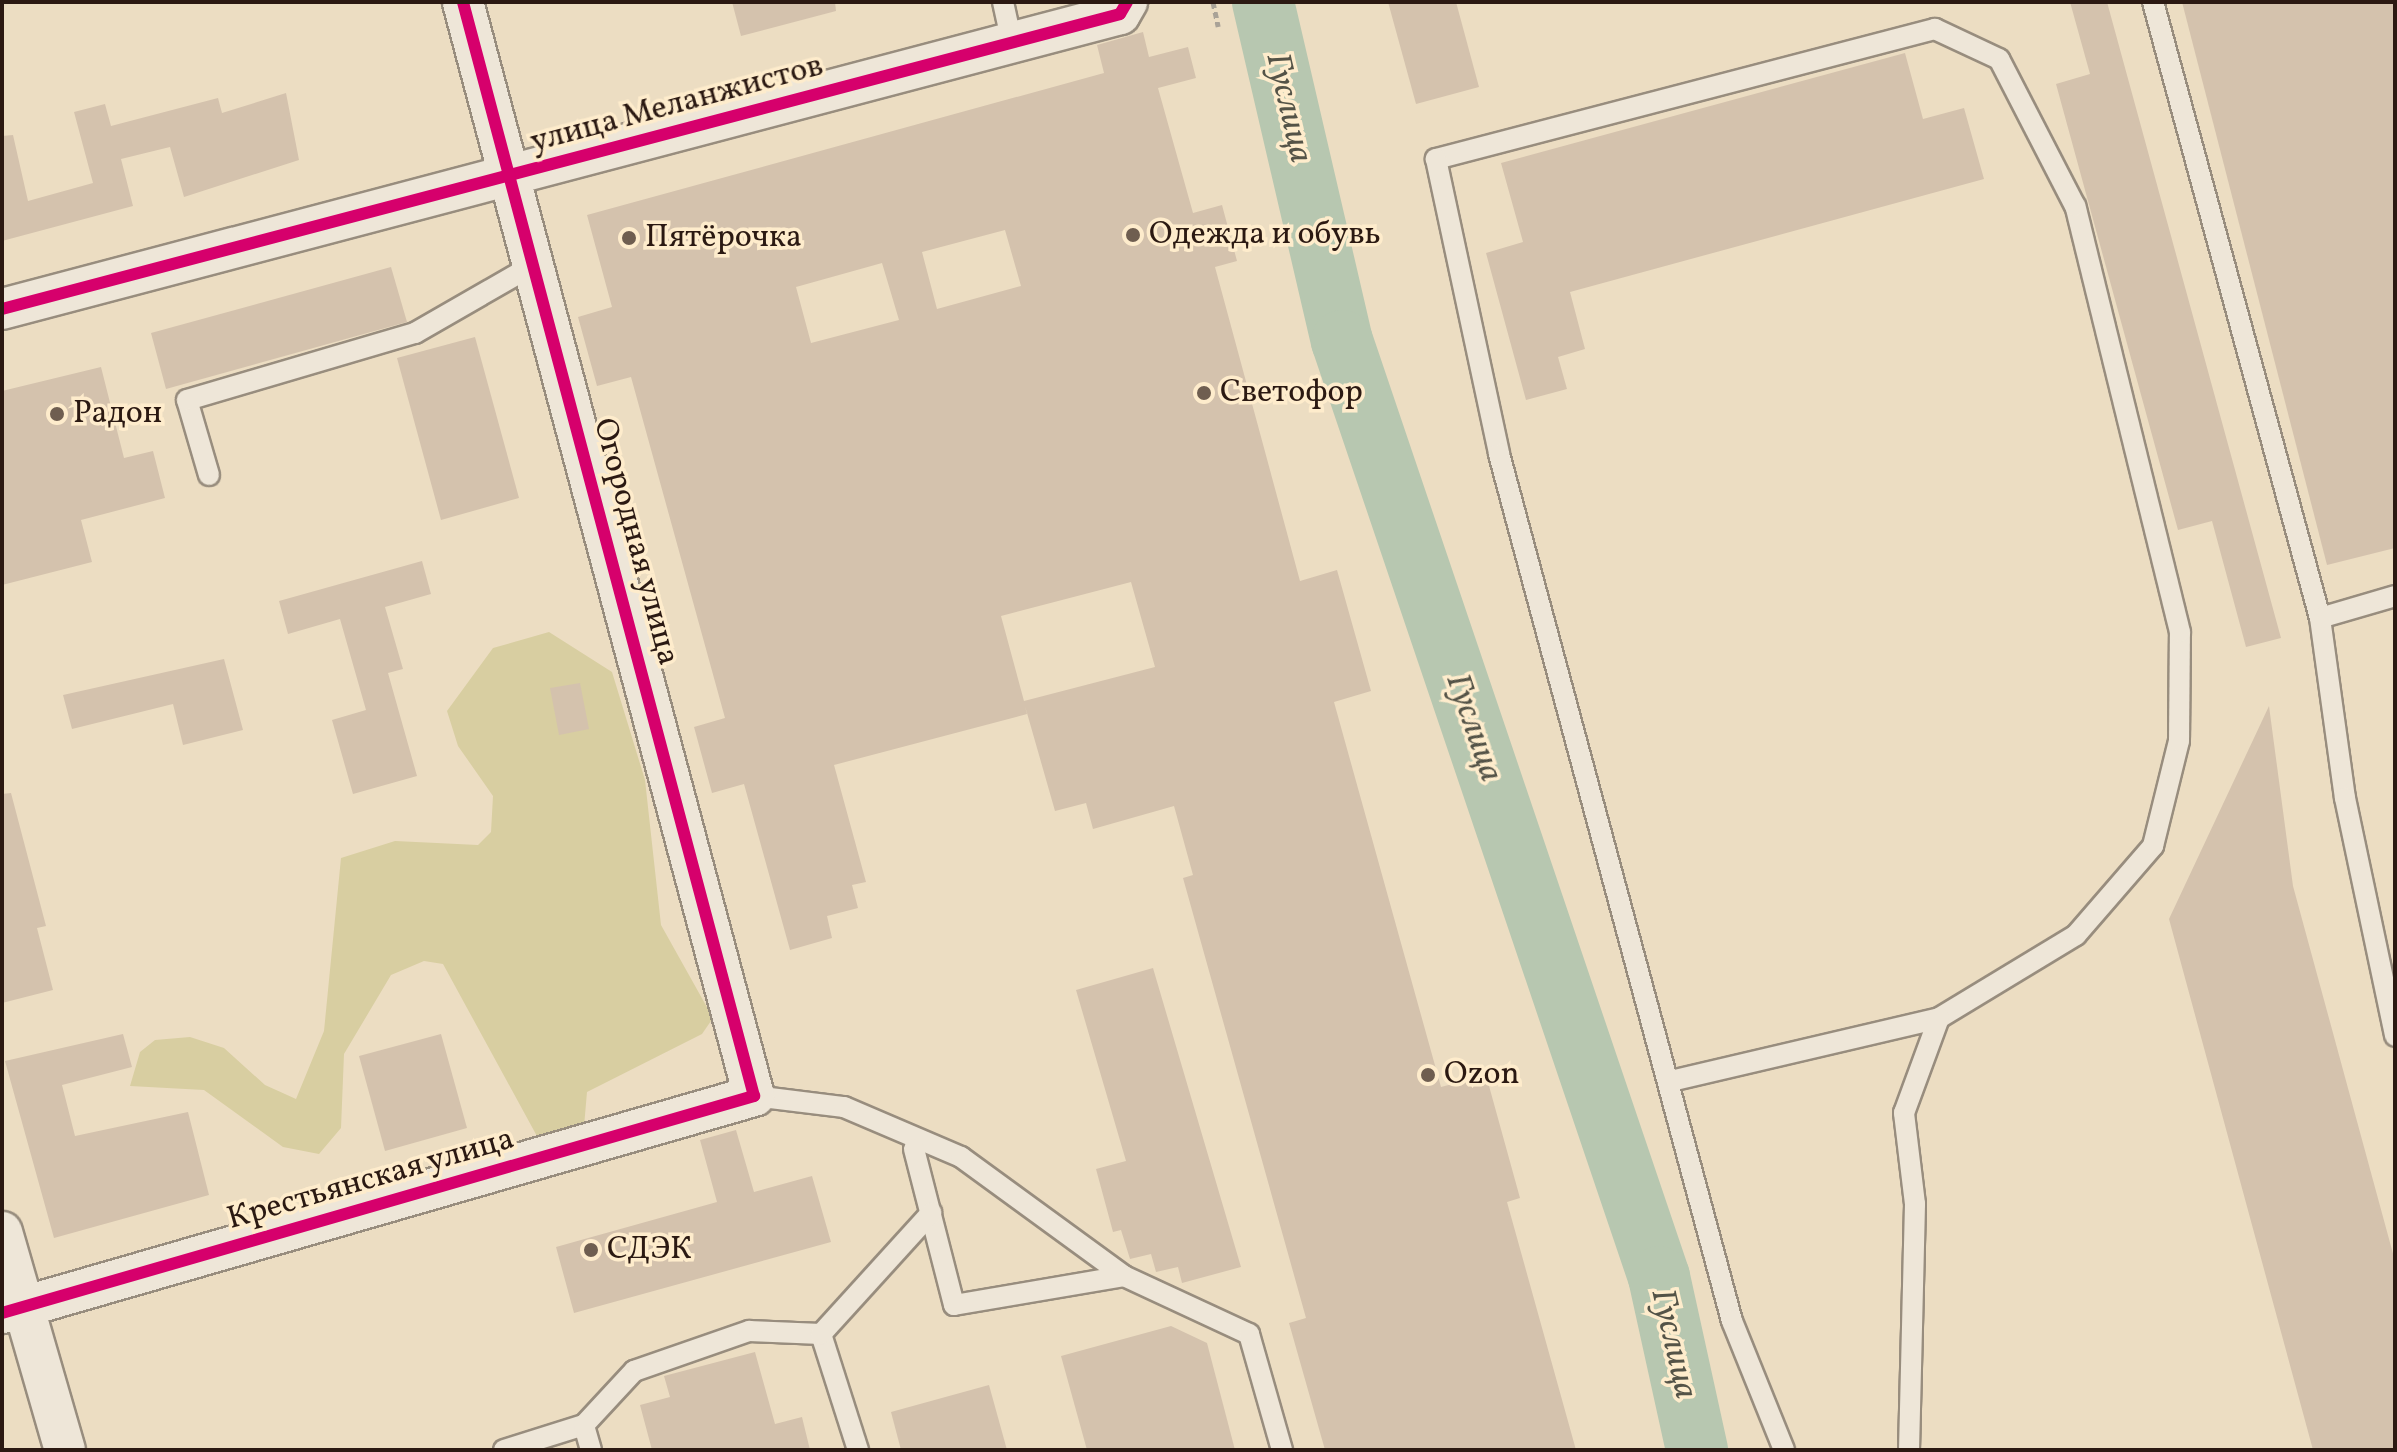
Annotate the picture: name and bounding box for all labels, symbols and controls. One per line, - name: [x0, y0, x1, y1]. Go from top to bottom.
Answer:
- street label: улица Меланжистов: [526, 47, 828, 163]
- water label: Гуслица: [1256, 49, 1320, 167]
- place label: Одежда и обувь: [1149, 216, 1381, 254]
- place label: Пятёрочка: [645, 219, 802, 257]
- marker: Одежда и обувь: [1124, 226, 1142, 244]
- marker: Пятёрочка: [620, 229, 638, 247]
- place label: Светофор: [1220, 374, 1363, 412]
- marker: Светофор: [1195, 384, 1213, 402]
- place label: Радон: [73, 395, 162, 433]
- marker: Радон: [48, 405, 66, 423]
- street label: Огородная улица: [583, 414, 687, 670]
- water label: Гуслица: [1436, 669, 1510, 787]
- place label: Ozon: [1444, 1056, 1520, 1094]
- marker: Ozon: [1419, 1066, 1437, 1084]
- street label: Крестьянская улица: [223, 1121, 519, 1239]
- place label: СДЭК: [607, 1231, 692, 1269]
- marker: СДЭК: [582, 1241, 600, 1259]
- water label: Гуслица: [1641, 1285, 1705, 1403]

